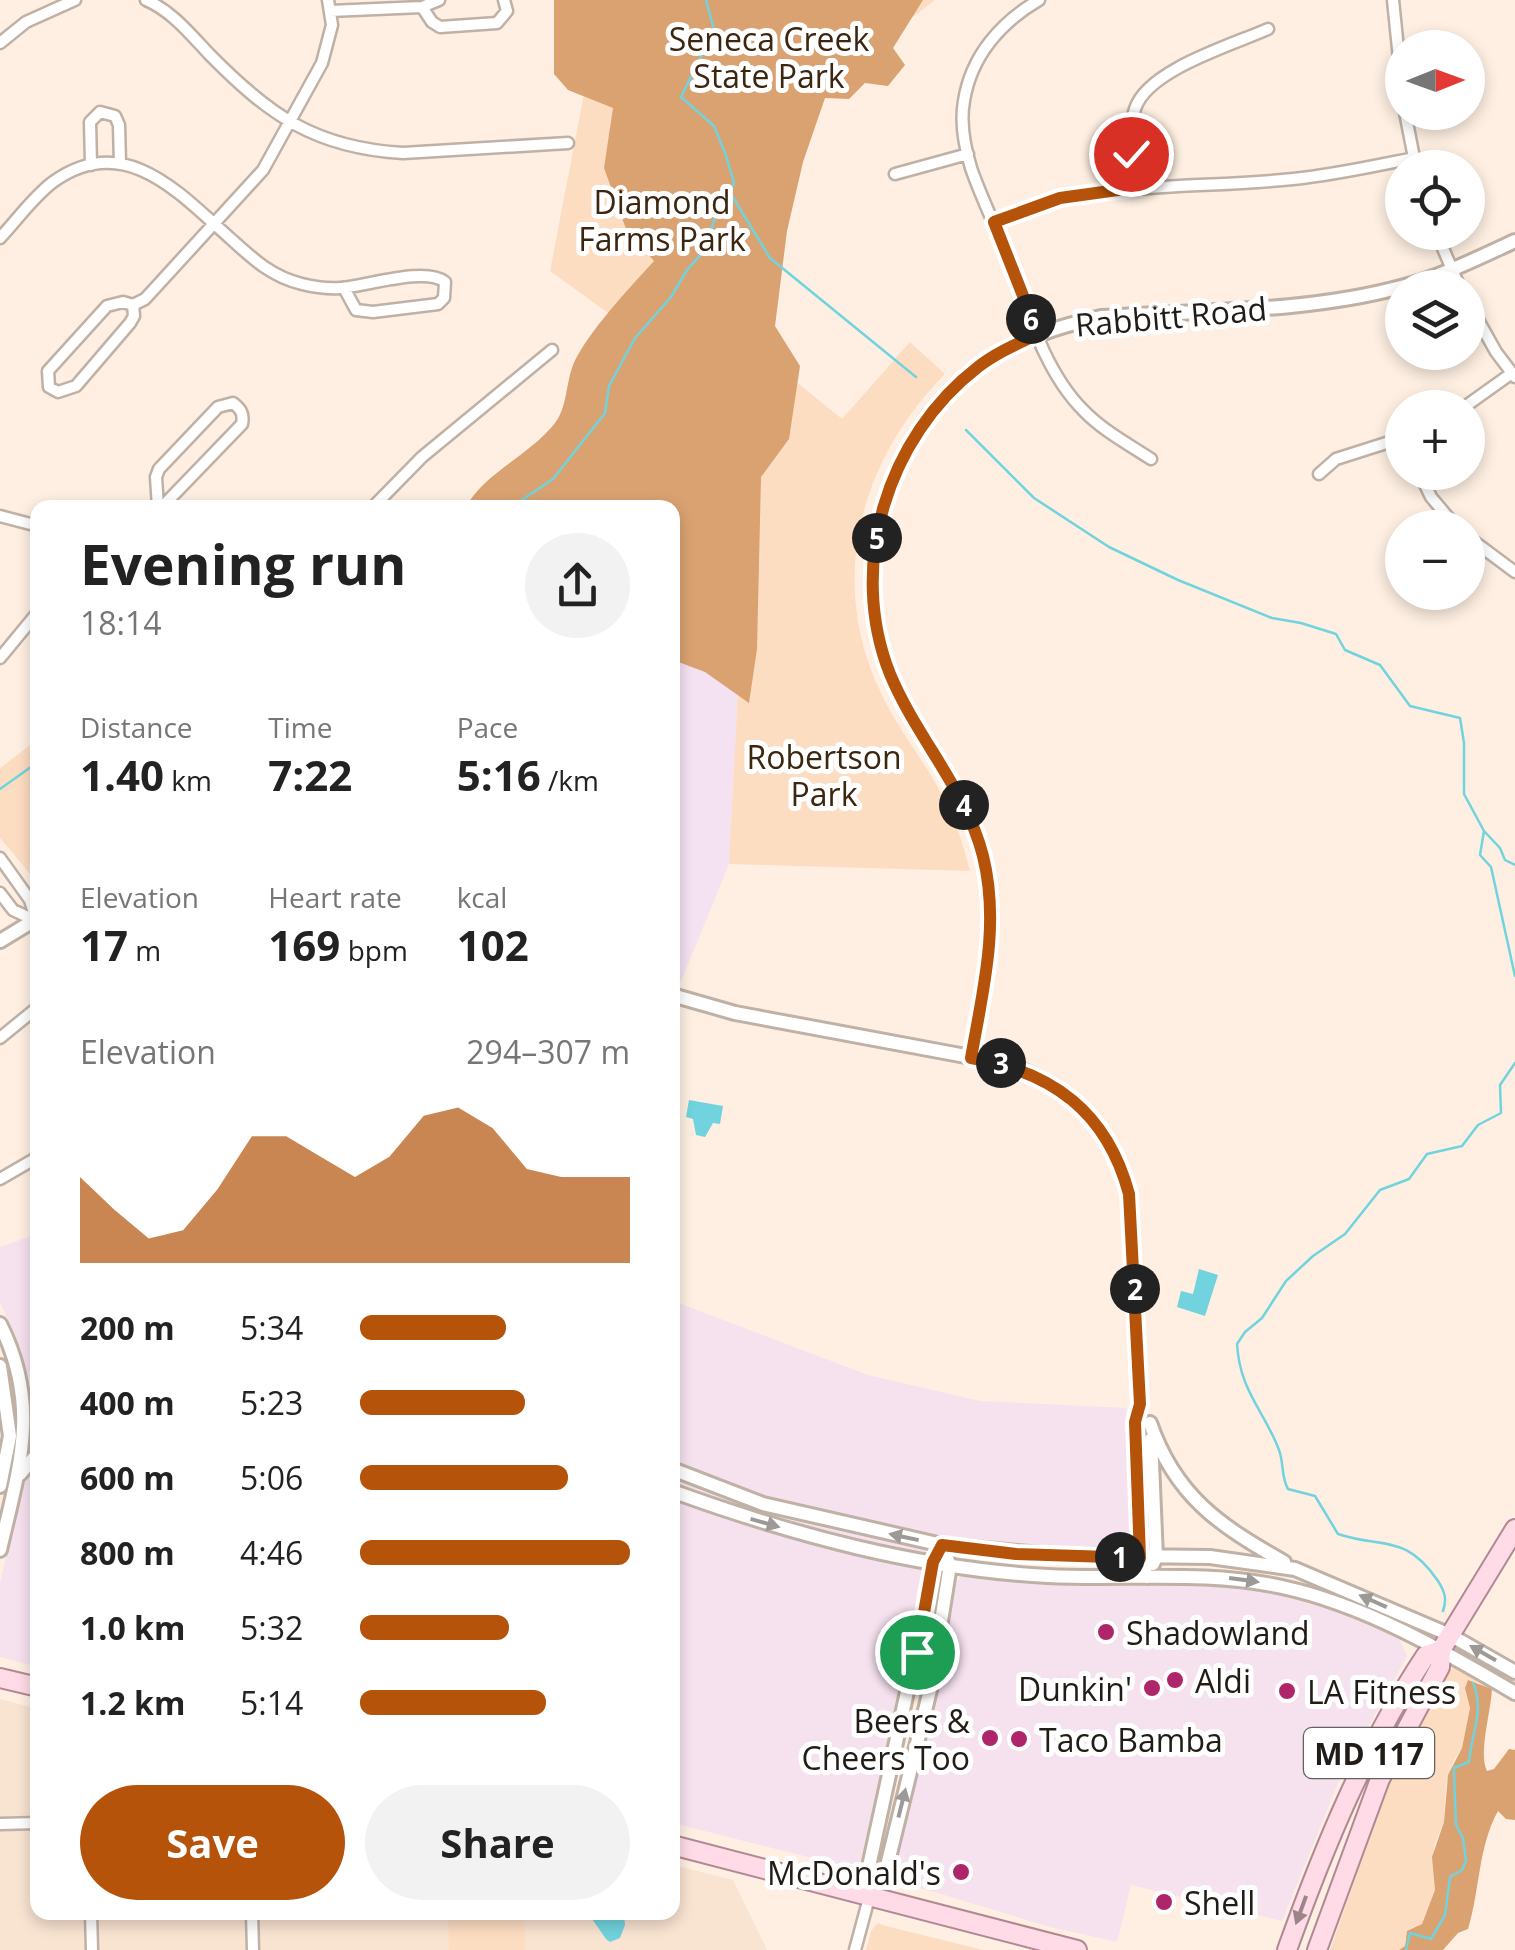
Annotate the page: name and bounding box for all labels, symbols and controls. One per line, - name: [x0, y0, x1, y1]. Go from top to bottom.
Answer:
- park label: Seneca Creek State Park: [669, 17, 869, 97]
- north arrow: [1385, 30, 1485, 130]
- map controls: [1385, 30, 1485, 610]
- pin: [1089, 112, 1174, 197]
- icon: check: [1104, 127, 1159, 182]
- button: locate: [1385, 150, 1485, 250]
- park label: Diamond Farms Park: [578, 180, 746, 260]
- button: layers: [1385, 270, 1485, 370]
- street label: Rabbitt Road: [1073, 286, 1269, 346]
- pin: 6: [1006, 294, 1056, 344]
- text: 6: [1023, 300, 1039, 338]
- button: +: [1385, 390, 1485, 490]
- button: −: [1385, 510, 1485, 610]
- pin: 5: [852, 513, 902, 563]
- text: 5: [869, 519, 885, 557]
- text: Evening run: [80, 526, 406, 601]
- button: share: [525, 533, 630, 638]
- text: 18:14: [80, 601, 162, 644]
- text: Distance: [80, 708, 193, 746]
- text: Time: [268, 708, 332, 746]
- text: Pace: [457, 708, 518, 746]
- park label: Robertson Park: [746, 735, 902, 815]
- text: 1.40: [80, 746, 164, 803]
- text: 7:22: [268, 746, 352, 803]
- text: 5:16: [457, 746, 541, 803]
- text: km: [164, 761, 212, 799]
- text: /km: [541, 761, 599, 799]
- pin: 4: [939, 780, 989, 830]
- text: 4: [956, 786, 972, 824]
- text: Elevation: [80, 878, 199, 916]
- text: Heart rate: [268, 878, 402, 916]
- text: kcal: [457, 878, 507, 916]
- text: 17: [80, 916, 128, 973]
- text: 169: [268, 916, 340, 973]
- text: 102: [457, 916, 529, 973]
- text: m: [128, 931, 161, 969]
- text: bpm: [340, 931, 408, 969]
- text: Elevation: [80, 1030, 216, 1073]
- text: 294–307 m: [466, 1030, 630, 1073]
- pin: 3: [976, 1038, 1026, 1088]
- text: 3: [993, 1044, 1009, 1082]
- pin: 2: [1110, 1264, 1160, 1314]
- text: 2: [1127, 1270, 1143, 1308]
- text: 200 m: [80, 1306, 175, 1349]
- text: 5:34: [240, 1306, 303, 1349]
- text: 400 m: [80, 1381, 175, 1424]
- text: 5:23: [240, 1381, 303, 1424]
- text: 600 m: [80, 1456, 175, 1499]
- text: 5:06: [240, 1456, 303, 1499]
- one-way arrow: [750, 1516, 780, 1531]
- one-way arrow: [888, 1529, 919, 1544]
- text: 800 m: [80, 1531, 175, 1574]
- text: 4:46: [240, 1531, 303, 1574]
- pin: 1: [1095, 1532, 1145, 1582]
- text: 1: [1112, 1538, 1128, 1576]
- one-way arrow: [1229, 1573, 1260, 1589]
- one-way arrow: [1358, 1593, 1388, 1609]
- text: 1.0 km: [80, 1606, 185, 1649]
- text: 5:32: [240, 1606, 303, 1649]
- pin: [875, 1610, 960, 1695]
- place label: Shadowland: [1126, 1611, 1310, 1654]
- marker: Shadowland: [1095, 1621, 1117, 1643]
- icon: arrive: [890, 1625, 945, 1680]
- one-way arrow: [1469, 1645, 1497, 1662]
- place label: Aldi: [1195, 1659, 1251, 1702]
- place label: Dunkin': [1018, 1667, 1132, 1710]
- marker: Aldi: [1164, 1669, 1186, 1691]
- place label: LA Fitness: [1307, 1670, 1456, 1713]
- marker: Dunkin': [1141, 1677, 1163, 1699]
- marker: LA Fitness: [1276, 1680, 1298, 1702]
- text: 1.2 km: [80, 1681, 185, 1724]
- text: 5:14: [240, 1681, 303, 1724]
- place label: Beers & Cheers Too: [802, 1699, 971, 1779]
- place label: Taco Bamba: [1039, 1718, 1223, 1761]
- marker: Beers & Cheers Too: [979, 1727, 1001, 1749]
- marker: Taco Bamba: [1008, 1728, 1030, 1750]
- road number: MD 117: [1304, 1728, 1434, 1778]
- button: Save: [80, 1785, 345, 1900]
- button: Share: [365, 1785, 630, 1900]
- one-way arrow: [895, 1787, 910, 1818]
- place label: McDonald's: [767, 1851, 941, 1894]
- marker: McDonald's: [950, 1861, 972, 1883]
- place label: Shell: [1184, 1881, 1255, 1924]
- marker: Shell: [1153, 1891, 1175, 1913]
- one-way arrow: [1293, 1896, 1308, 1926]

